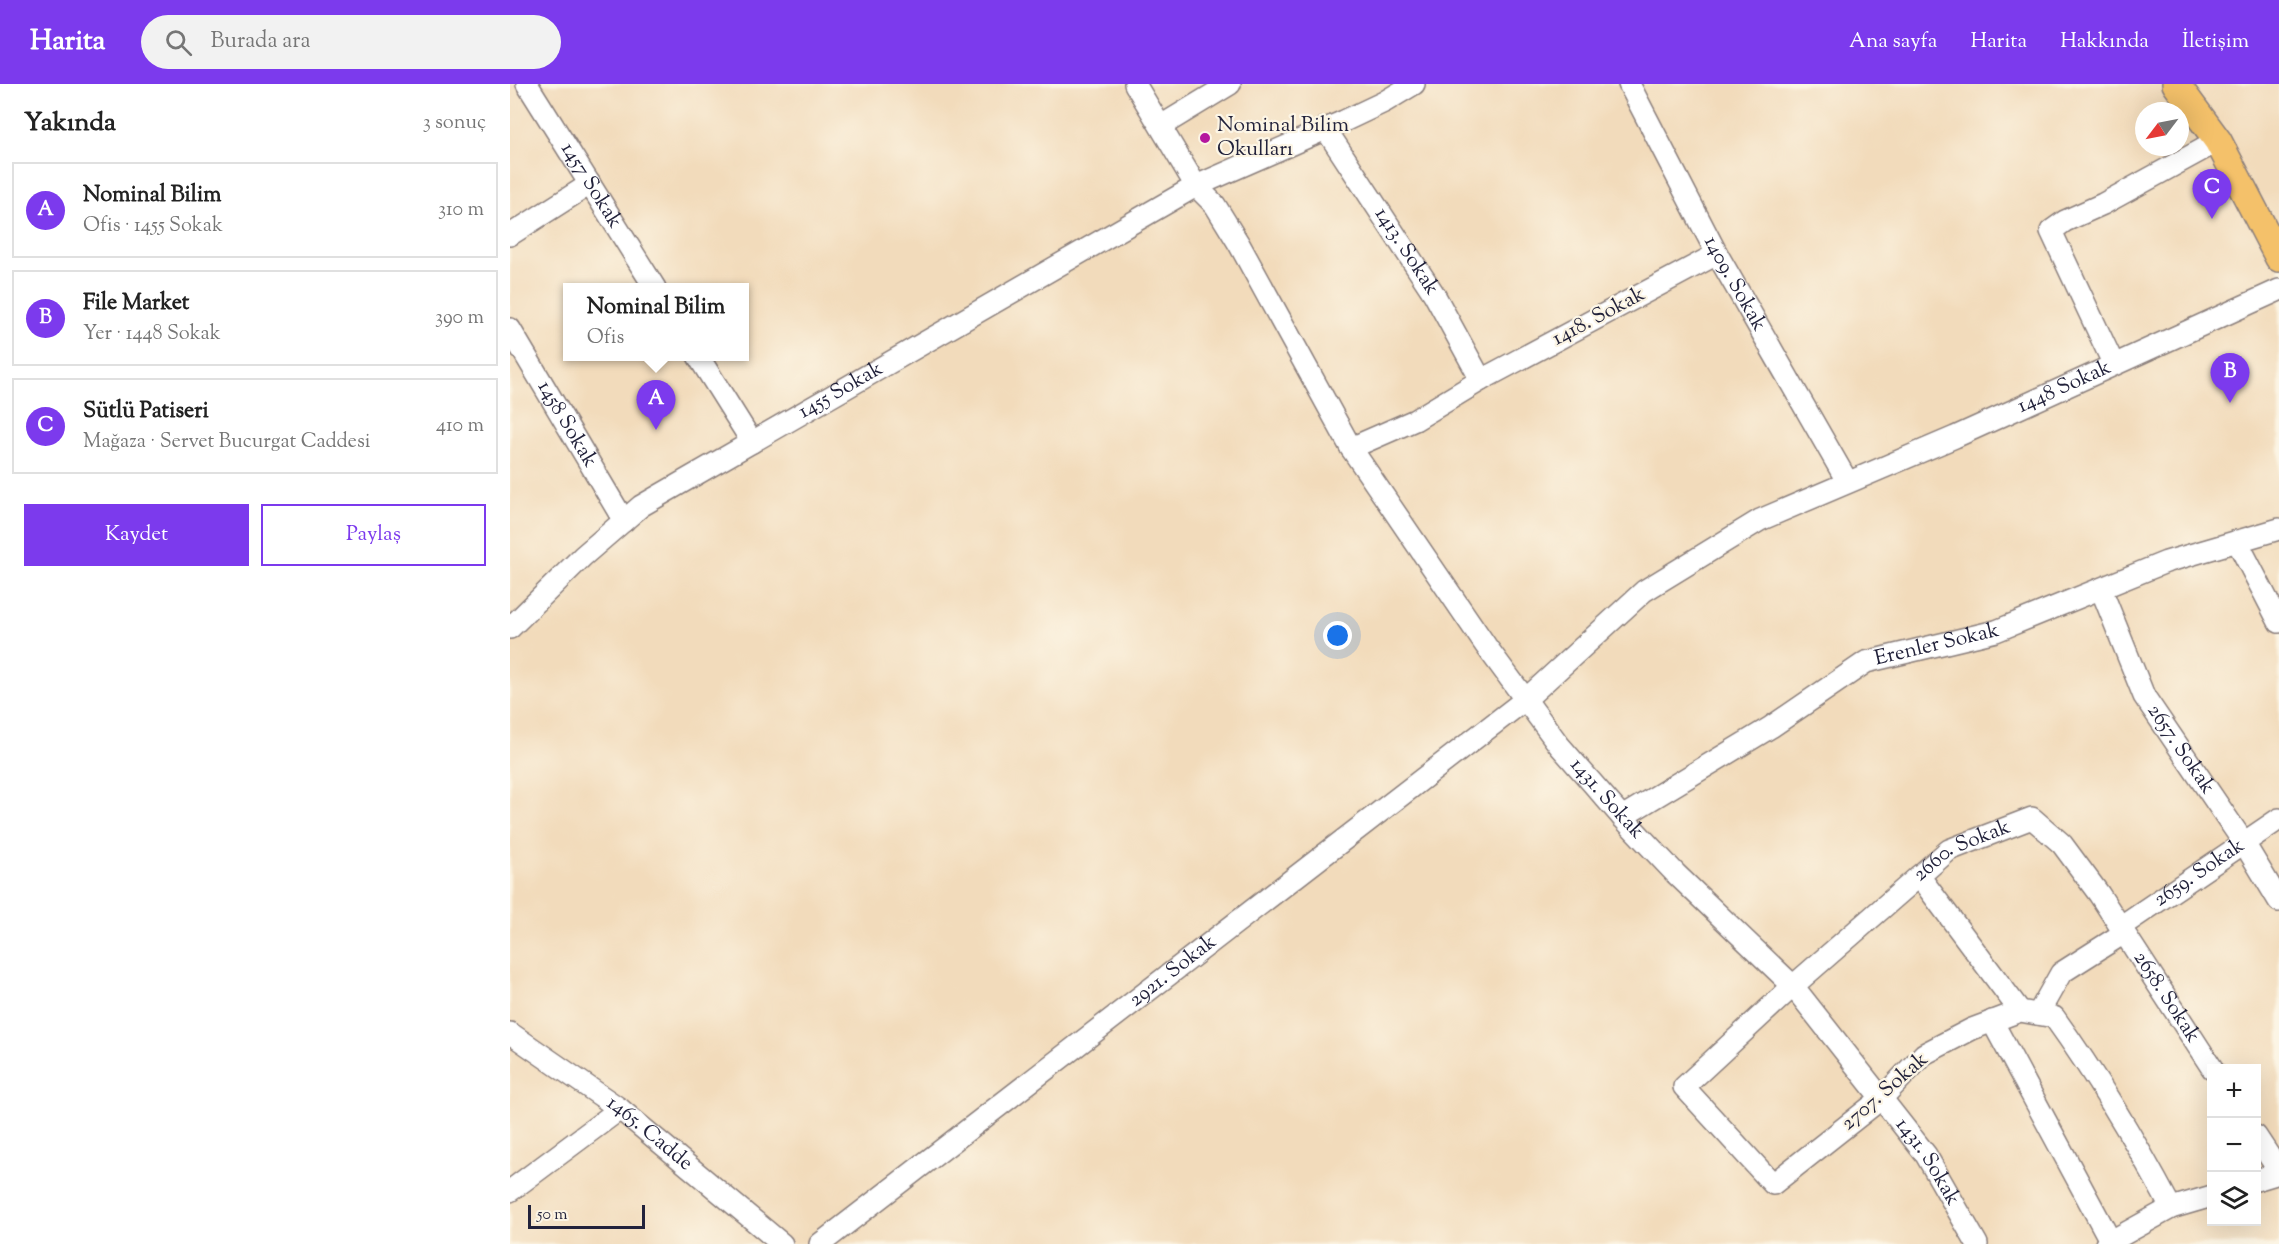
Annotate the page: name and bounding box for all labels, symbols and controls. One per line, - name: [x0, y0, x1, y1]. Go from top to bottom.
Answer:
- search box: [141, 15, 561, 69]
- text: Harita: [30, 22, 105, 62]
- icon: search: [162, 26, 195, 59]
- text: Burada ara: [210, 26, 311, 58]
- text: Ana sayfa: [1849, 27, 1938, 57]
- text: Harita: [1971, 27, 2027, 57]
- text: Hakkında: [2060, 27, 2149, 57]
- text: İletişim: [2182, 27, 2249, 57]
- north arrow: [2135, 102, 2189, 156]
- text: Yakında: [24, 105, 116, 142]
- text: 3 sonuç: [423, 109, 486, 138]
- place label: Nominal Bilim Okulları: [1217, 111, 1349, 165]
- marker: Nominal Bilim Okulları: [1198, 131, 1212, 145]
- street label: 1457 Sokak: [552, 137, 629, 235]
- pin: C: [2192, 170, 2232, 219]
- text: Nominal Bilim: [83, 180, 221, 212]
- text: A: [37, 196, 54, 225]
- text: 310 m: [438, 196, 484, 225]
- street label: 1413. Sokak: [1366, 202, 1446, 302]
- text: Ofis · 1455 Sokak: [83, 212, 223, 241]
- street label: 1409. Sokak: [1695, 231, 1774, 338]
- street label: 1418. Sokak: [1547, 280, 1651, 354]
- popup: [563, 283, 749, 361]
- text: File Market: [83, 288, 189, 320]
- text: Nominal Bilim: [587, 292, 725, 324]
- text: B: [39, 304, 52, 333]
- text: 390 m: [435, 304, 484, 333]
- text: Yer · 1448 Sokak: [83, 320, 221, 349]
- text: Ofis: [587, 324, 624, 353]
- street label: 1448 Sokak: [2013, 353, 2117, 422]
- street label: 1455 Sokak: [793, 354, 889, 427]
- pin: B: [2210, 354, 2250, 403]
- street label: 1458 Sokak: [529, 375, 604, 474]
- pin: A: [636, 380, 676, 430]
- text: Sütlü Patiseri: [83, 396, 209, 428]
- text: C: [37, 412, 54, 441]
- text: 410 m: [436, 412, 484, 441]
- text: Mağaza · Servet Bucurgat Caddesi: [83, 428, 370, 457]
- button: Kaydet: [24, 504, 249, 566]
- button: Paylaş: [261, 504, 486, 566]
- street label: Erenler Sokak: [1872, 616, 2003, 674]
- your location: [1323, 621, 1352, 650]
- street label: 2657. Sokak: [2139, 698, 2222, 801]
- street label: 1431. Sokak: [1562, 752, 1651, 847]
- street label: 2660. Sokak: [1907, 812, 2015, 889]
- street label: 2659. Sokak: [2148, 831, 2251, 915]
- street label: 2921. Sokak: [1123, 928, 1224, 1015]
- street label: 2658. Sokak: [2125, 946, 2207, 1050]
- street label: 2707. Sokak: [1835, 1045, 1936, 1138]
- map controls: [2207, 1064, 2261, 1226]
- button: +: [2207, 1064, 2261, 1118]
- street label: 1465. Cadde: [600, 1089, 699, 1178]
- street label: 1431. Sokak: [1887, 1112, 1967, 1212]
- button: −: [2207, 1118, 2261, 1172]
- button: layers: [2207, 1172, 2261, 1226]
- scale bar: [528, 1202, 645, 1230]
- text: 50 m: [537, 1204, 568, 1227]

